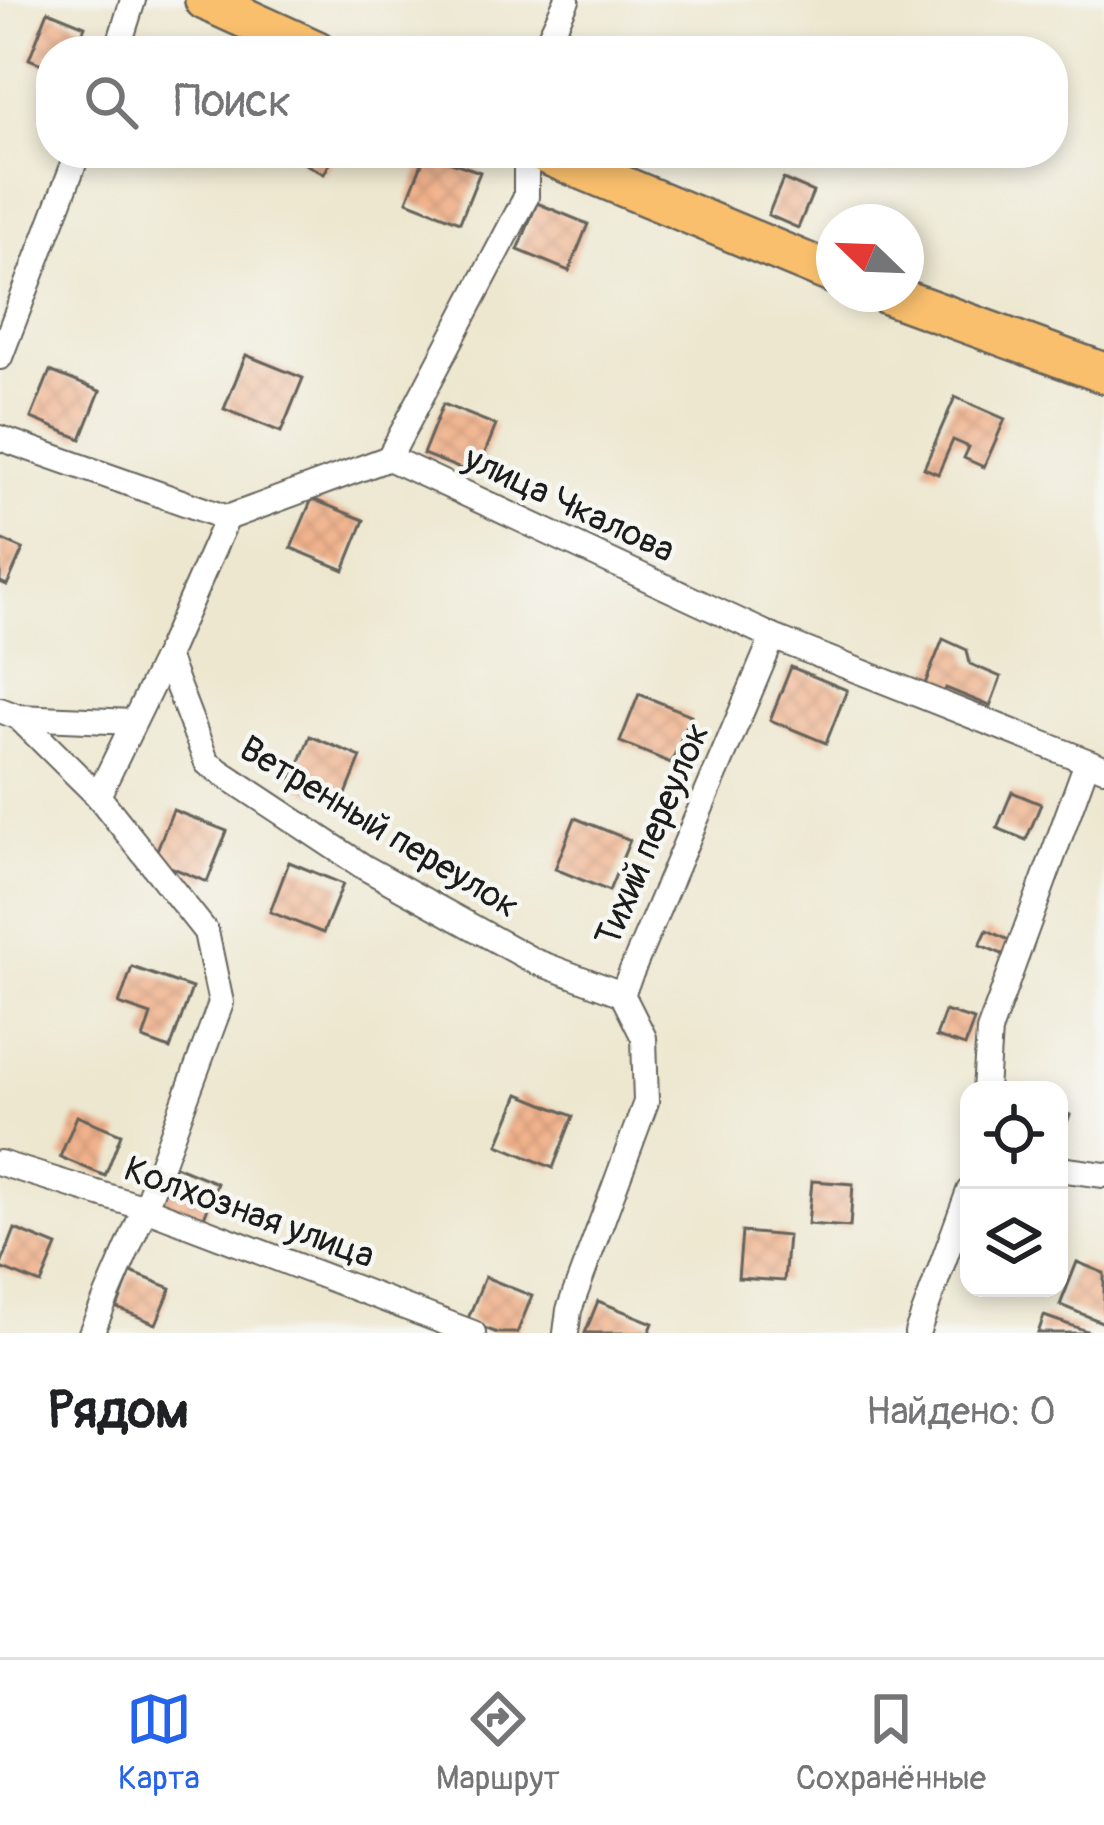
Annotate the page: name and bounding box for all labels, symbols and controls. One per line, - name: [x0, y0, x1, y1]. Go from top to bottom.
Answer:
- search box: [36, 36, 1068, 168]
- icon: search: [78, 69, 144, 135]
- text: Поиск: [174, 74, 291, 130]
- north arrow: [816, 204, 924, 312]
- street label: улица Чкалова: [456, 436, 682, 573]
- street label: Тихий переулок: [585, 716, 720, 953]
- street label: Ветренный переулок: [231, 726, 527, 928]
- map controls: [960, 1081, 1068, 1297]
- button: locate: [960, 1081, 1068, 1189]
- street label: Колхозная улица: [118, 1146, 381, 1278]
- button: layers: [960, 1189, 1068, 1297]
- text: Рядом: [48, 1379, 189, 1443]
- text: Найдено: 0: [866, 1387, 1056, 1436]
- tab: Карта: [118, 1686, 200, 1799]
- tab: Маршрут: [436, 1686, 560, 1799]
- tab: Сохранённые: [796, 1686, 986, 1799]

